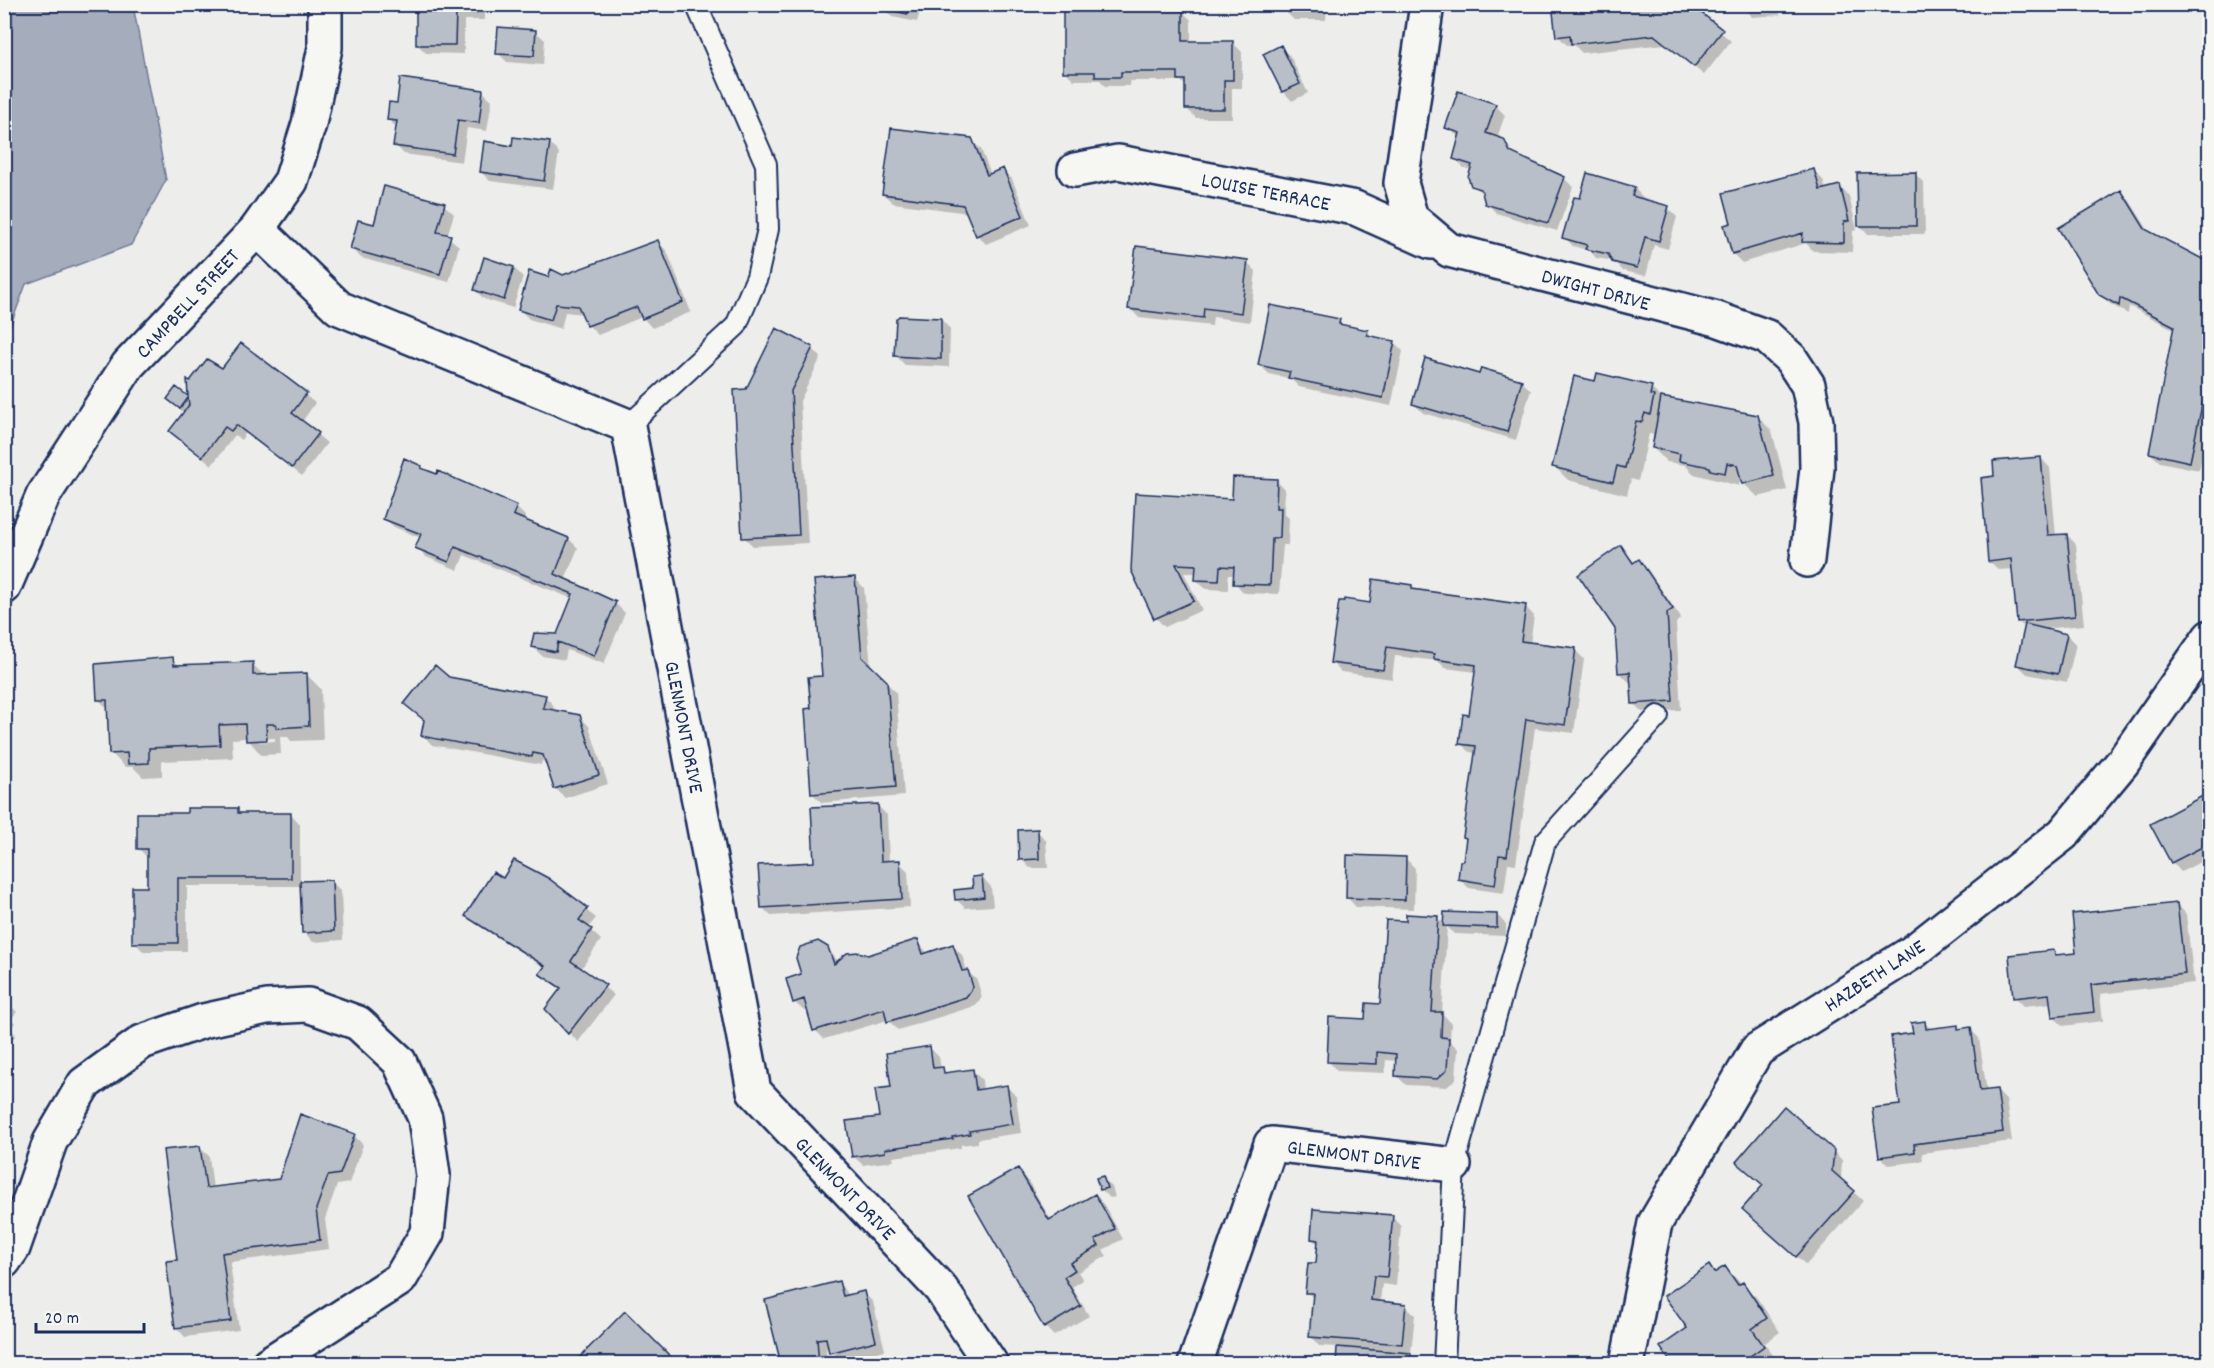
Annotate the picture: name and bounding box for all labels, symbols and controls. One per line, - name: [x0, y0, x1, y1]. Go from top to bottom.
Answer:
- street label: LOUISE TERRACE: [1198, 167, 1333, 221]
- street label: CAMPBELL STREET: [130, 243, 248, 367]
- street label: DWIGHT DRIVE: [1538, 263, 1653, 321]
- street label: GLENMONT DRIVE: [655, 659, 710, 797]
- street label: HAZBETH LANE: [1819, 933, 1932, 1021]
- street label: GLENMONT DRIVE: [786, 1131, 902, 1249]
- street label: GLENMONT DRIVE: [1285, 1134, 1423, 1180]
- scale bar: [36, 1296, 144, 1334]
- text: 20 m: [45, 1307, 79, 1332]

